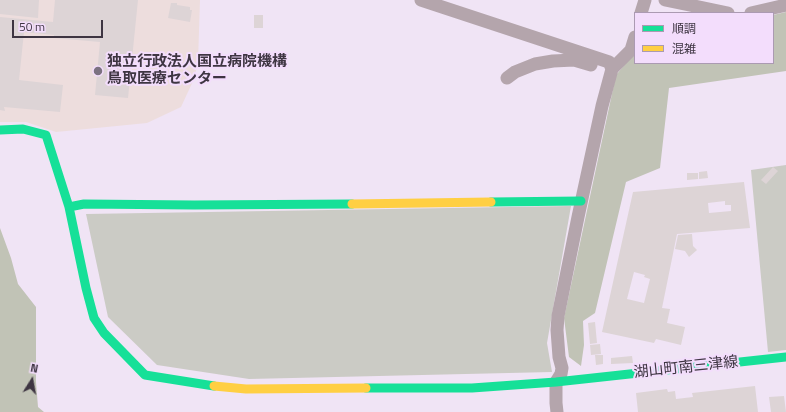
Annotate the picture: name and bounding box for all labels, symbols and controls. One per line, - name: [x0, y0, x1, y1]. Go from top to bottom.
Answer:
- scale bar: [14, 12, 105, 38]
- legend: [634, 12, 774, 64]
- text: 50 m: [19, 17, 45, 36]
- text: 順調: [672, 19, 696, 38]
- text: 混雑: [672, 39, 696, 58]
- place label: 独立行政法人国立病院機構 鳥取医療センター: [107, 53, 287, 88]
- marker: 独立行政法人国立病院機構 鳥取医療センター: [92, 65, 104, 77]
- street label: 湖山町南三津線: [633, 354, 739, 382]
- north arrow: [12, 360, 52, 400]
- text: N: [29, 360, 40, 377]

